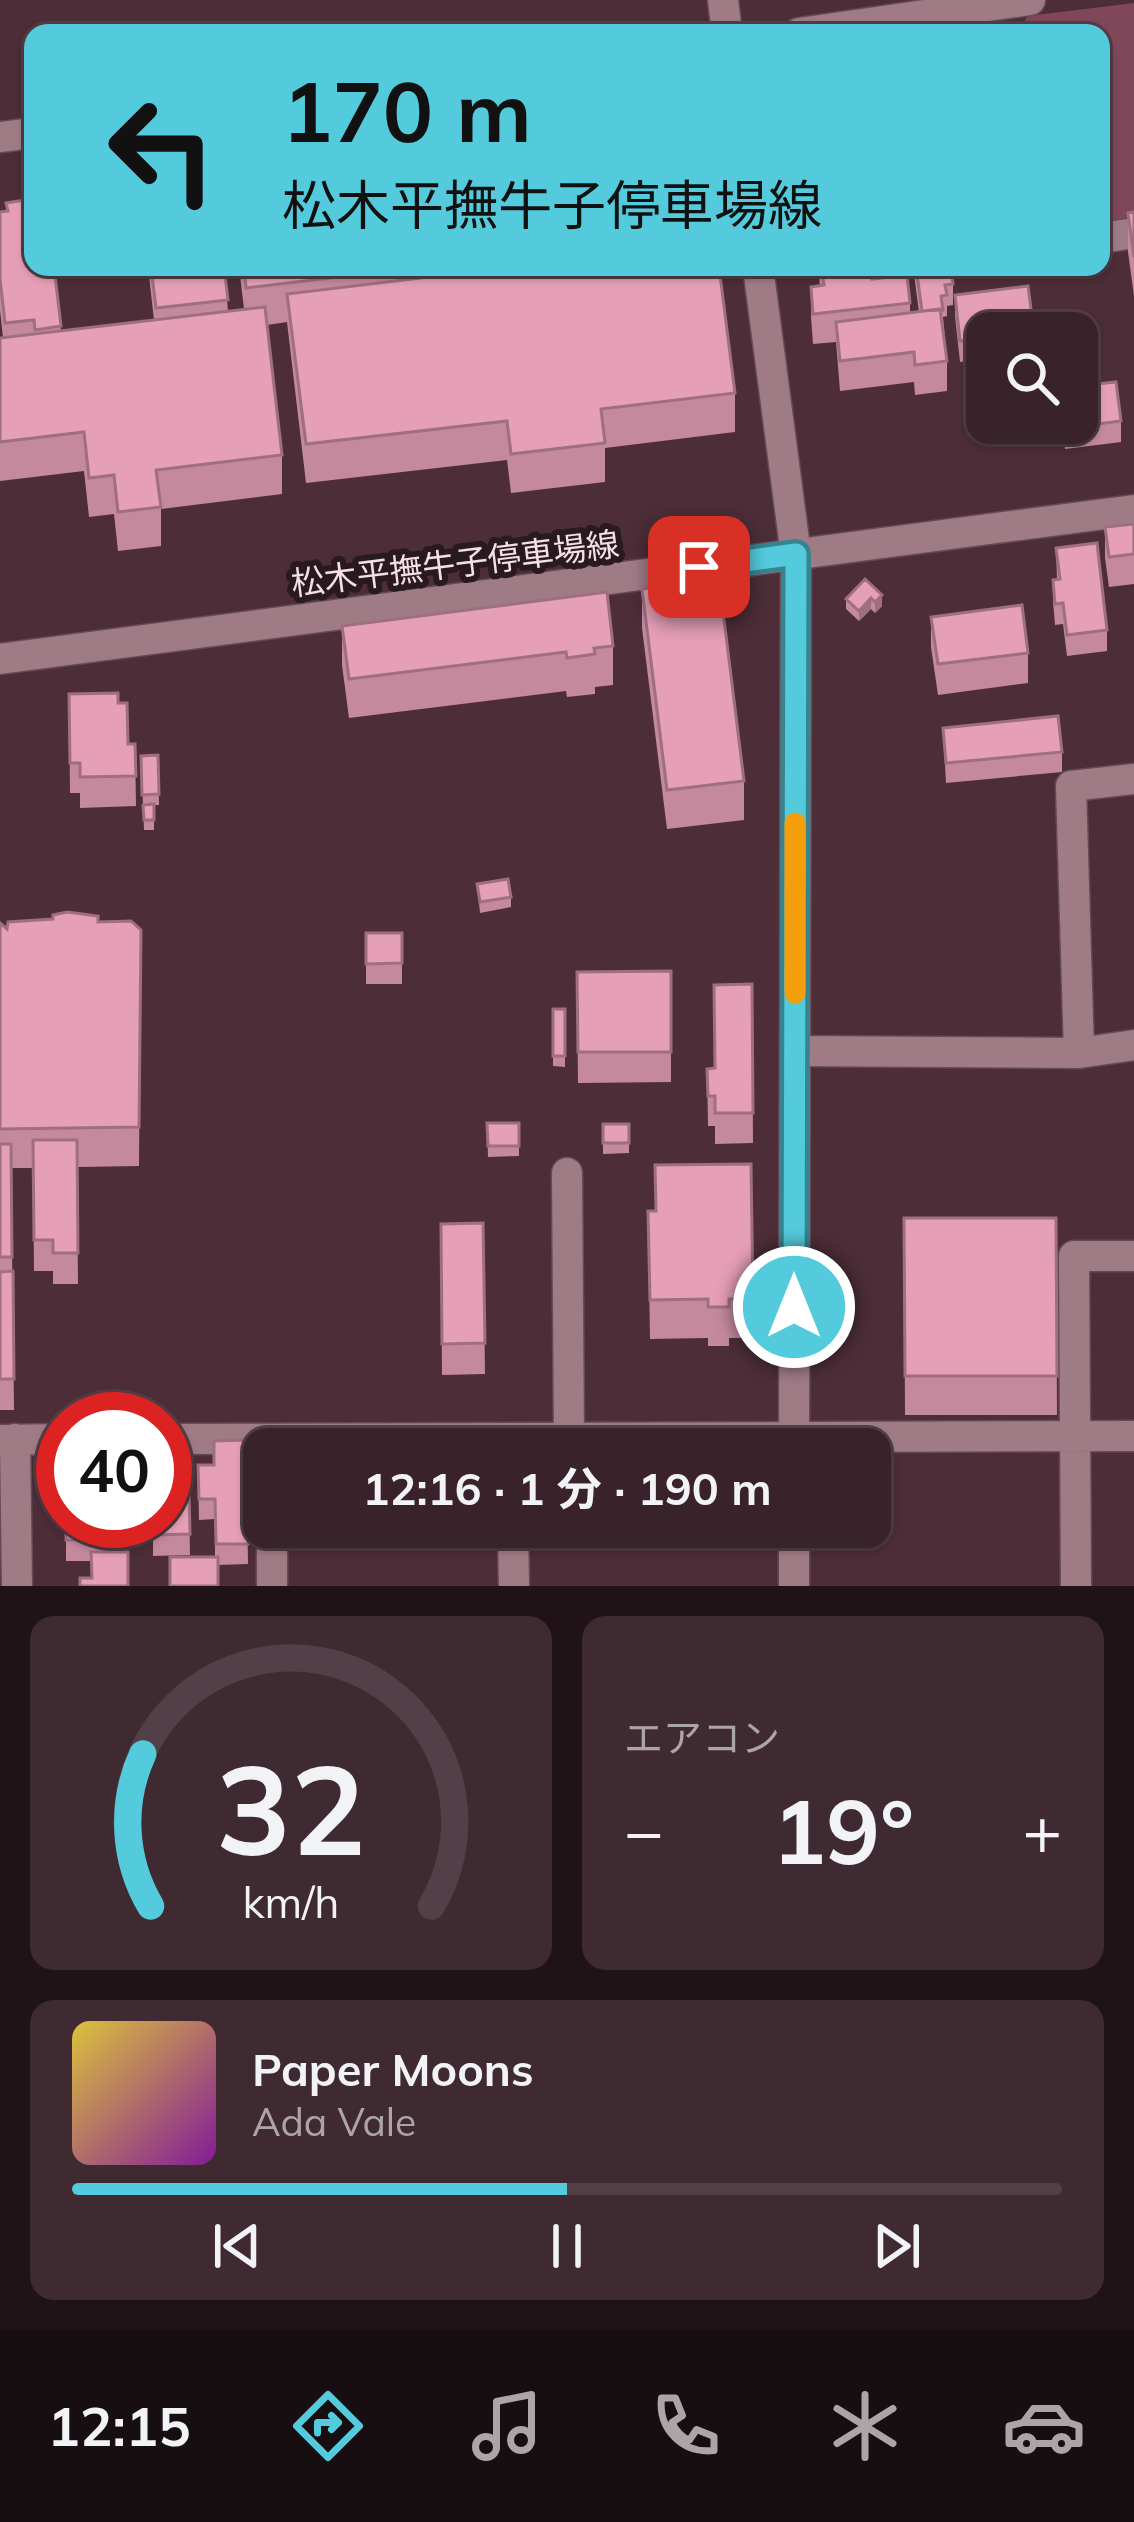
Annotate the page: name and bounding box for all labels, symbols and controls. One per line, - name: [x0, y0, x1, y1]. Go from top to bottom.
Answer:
- text: 170 m: [282, 58, 532, 163]
- icon: left: [84, 72, 240, 228]
- text: 松木平撫牛子停車場線: [282, 171, 822, 239]
- map controls: [966, 312, 1098, 444]
- button: search: [966, 312, 1098, 444]
- pin: [648, 516, 750, 618]
- street label: 松木平撫牛子停車場線: [289, 523, 621, 603]
- icon: arrive: [666, 534, 732, 600]
- position arrow: [731, 1244, 857, 1370]
- speed limit sign: 40: [36, 1392, 192, 1548]
- text: 12:16 · 1 分 · 190 m: [362, 1460, 772, 1516]
- text: エアコン: [624, 1713, 780, 1762]
- text: 32: [216, 1730, 366, 1886]
- text: 19°: [772, 1774, 914, 1887]
- text: −: [624, 1789, 664, 1872]
- text: +: [1022, 1789, 1062, 1872]
- text: km/h: [242, 1875, 340, 1929]
- text: Paper Moons: [252, 2041, 534, 2097]
- text: Ada Vale: [252, 2097, 416, 2146]
- icon: previous: [204, 2213, 270, 2279]
- icon: pause: [534, 2213, 600, 2279]
- icon: next: [864, 2213, 930, 2279]
- icon: directions: [286, 2384, 370, 2468]
- icon: music: [465, 2384, 549, 2468]
- icon: phone: [644, 2384, 728, 2468]
- icon: climate: [823, 2384, 907, 2468]
- icon: car: [1002, 2384, 1086, 2468]
- text: 12:15: [48, 2392, 191, 2460]

